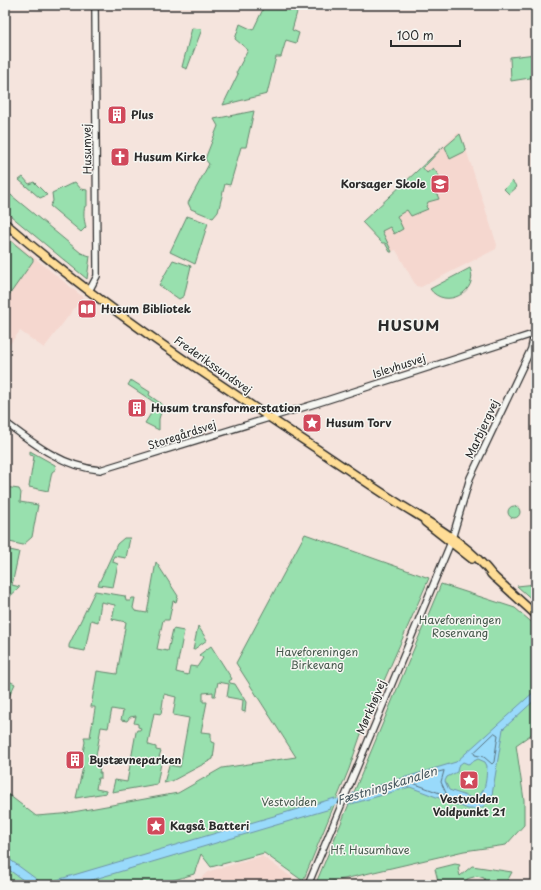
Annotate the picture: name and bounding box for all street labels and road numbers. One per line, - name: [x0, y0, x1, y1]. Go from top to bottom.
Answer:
- street label: Husumvej: [78, 124, 95, 174]
- street label: Frederikssundsvej: [171, 331, 256, 398]
- street label: Islevhusvej: [370, 349, 428, 382]
- street label: Marbjergvej: [460, 396, 503, 461]
- street label: Storegårdsvej: [146, 415, 218, 454]
- street label: Mørkhøjvej: [351, 677, 390, 737]

